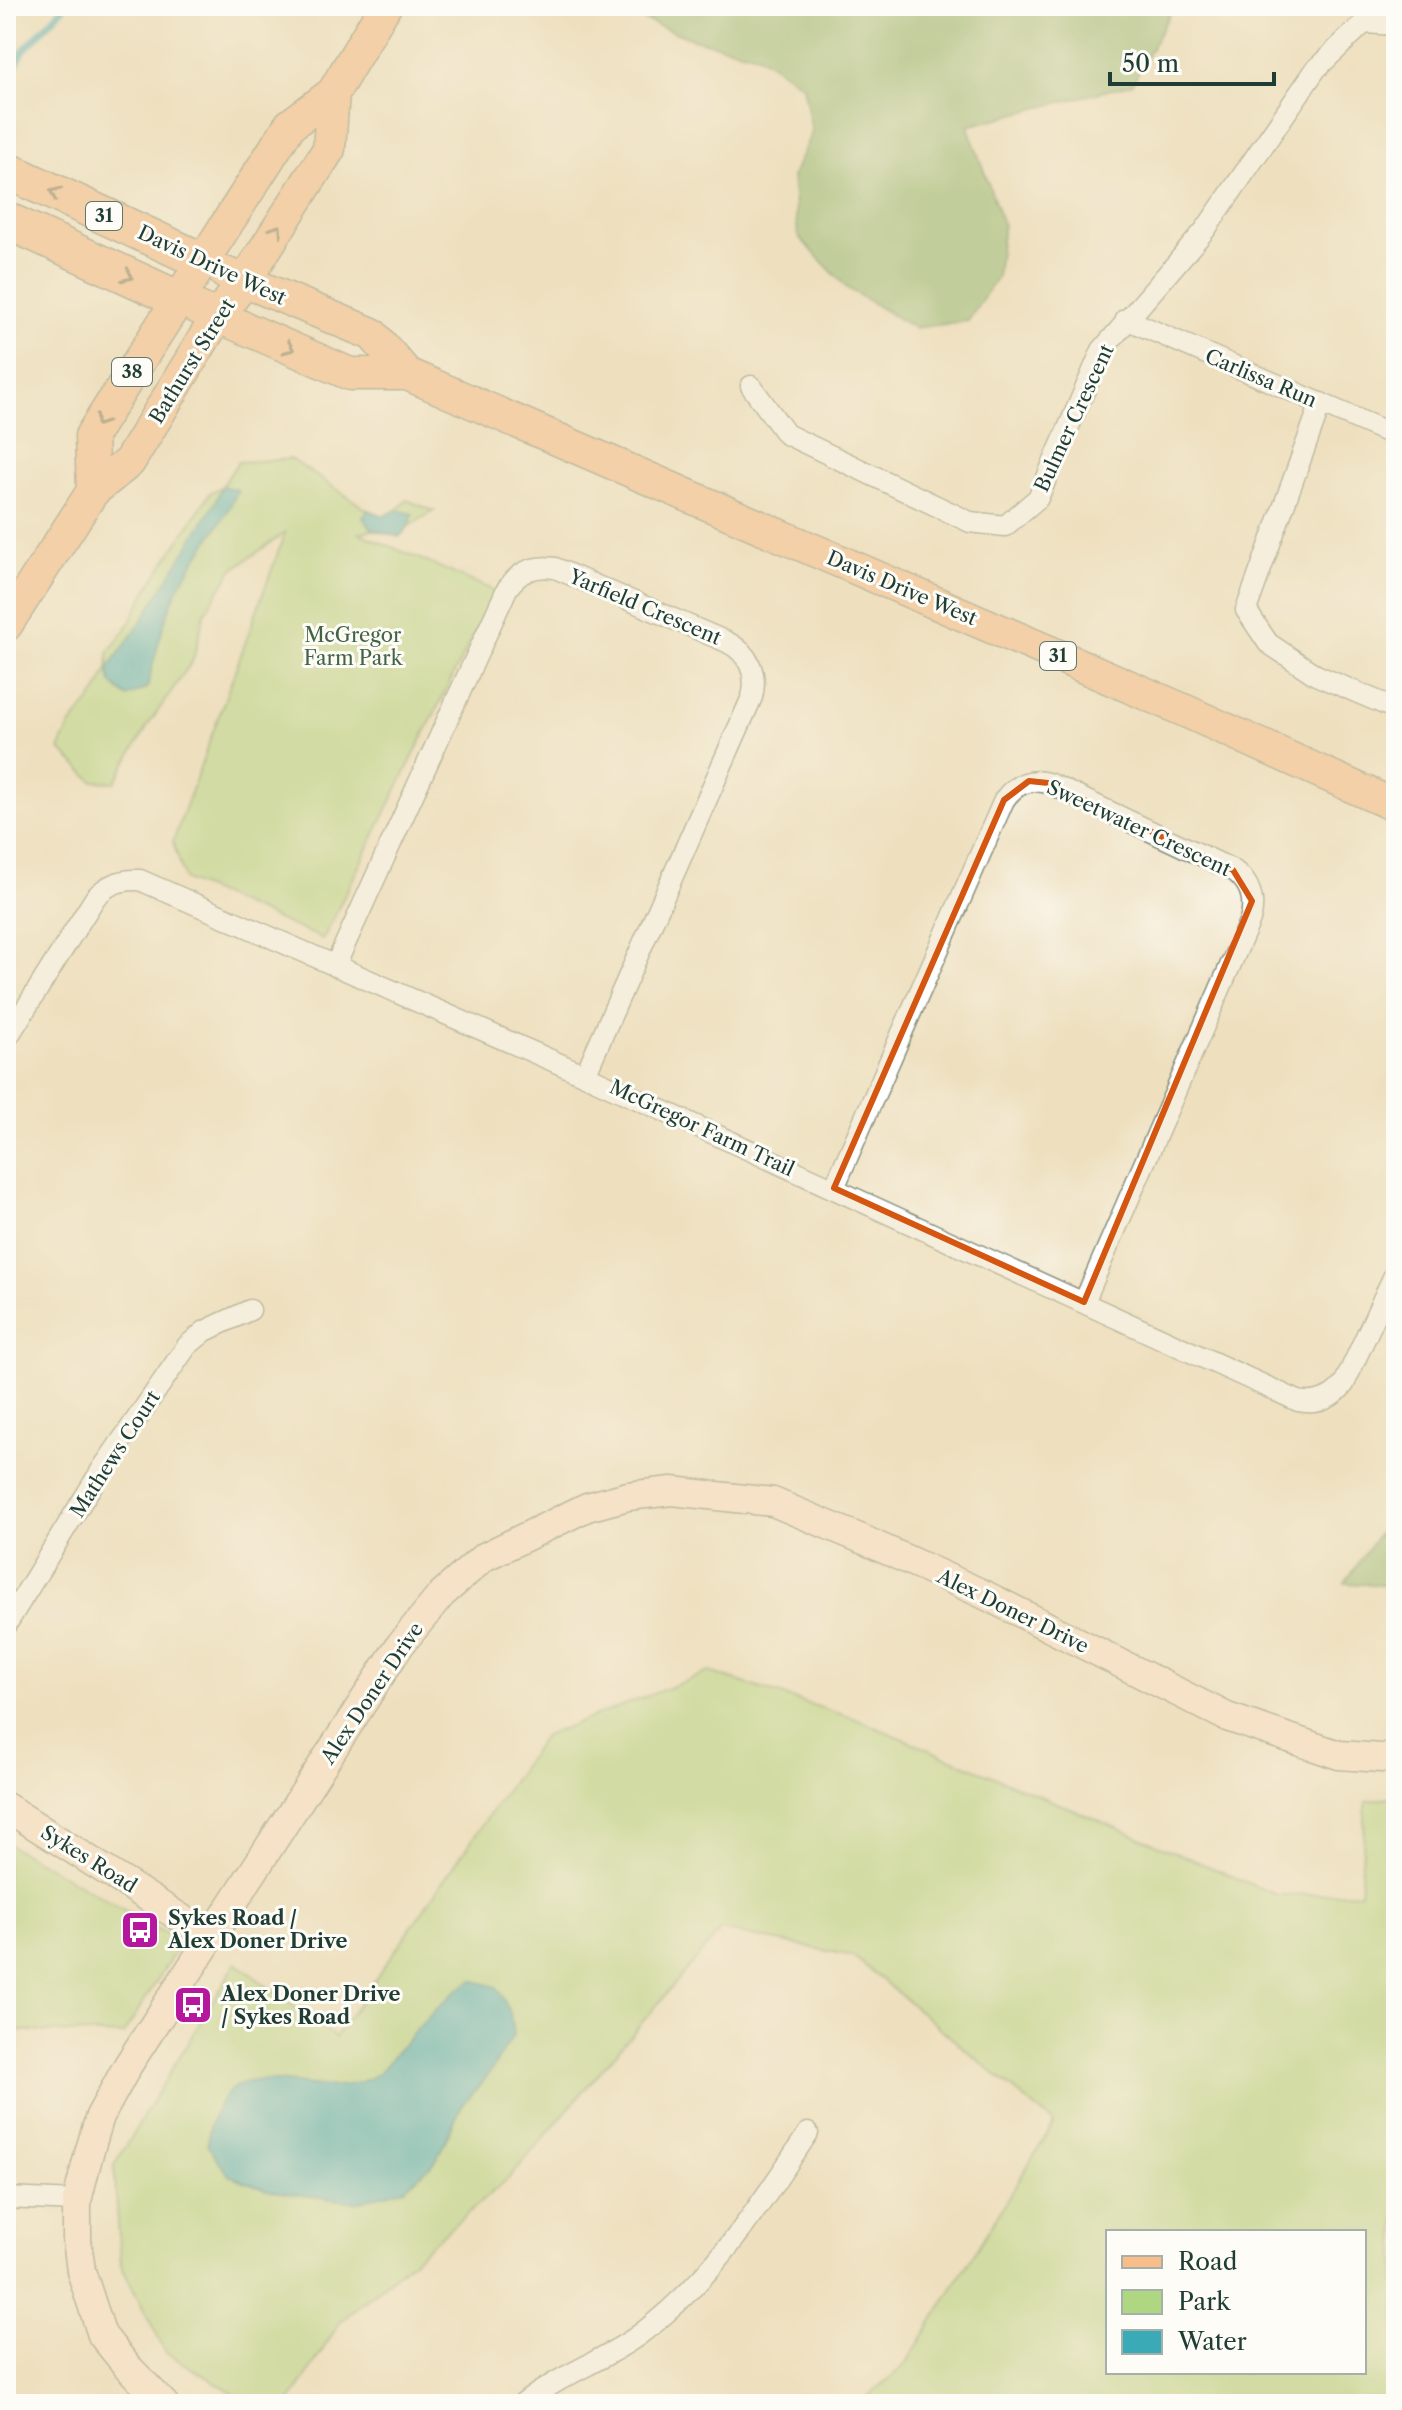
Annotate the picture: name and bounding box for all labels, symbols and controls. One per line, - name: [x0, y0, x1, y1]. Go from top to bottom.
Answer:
- scale bar: [1110, 36, 1274, 86]
- text: 50 m: [1122, 49, 1179, 78]
- one-way arrow: [49, 187, 64, 203]
- road number: 31: [86, 202, 122, 230]
- street label: Davis Drive West: [134, 220, 290, 310]
- one-way arrow: [268, 224, 283, 238]
- one-way arrow: [120, 266, 134, 282]
- street label: Bathurst Street: [144, 294, 240, 428]
- one-way arrow: [280, 338, 295, 354]
- street label: Bulmer Crescent: [1029, 340, 1119, 496]
- street label: Carlissa Run: [1202, 344, 1321, 412]
- road number: 38: [112, 358, 152, 386]
- one-way arrow: [94, 413, 109, 427]
- street label: Davis Drive West: [823, 546, 981, 630]
- street label: Yarfield Crescent: [564, 564, 725, 650]
- park label: McGregor Farm Park: [304, 623, 404, 670]
- road number: 31: [1040, 642, 1076, 670]
- street label: Sweetwater Crescent: [1043, 775, 1235, 881]
- street label: McGregor Farm Trail: [606, 1075, 798, 1181]
- street label: Mathews Court: [65, 1386, 165, 1522]
- street label: Alex Doner Drive: [933, 1564, 1093, 1658]
- street label: Alex Doner Drive: [315, 1618, 428, 1769]
- street label: Sykes Road: [37, 1820, 141, 1898]
- place label: Sykes Road / Alex Doner Drive: [167, 1906, 348, 1953]
- bus stop icon: Sykes Road / Alex Doner Drive: [119, 1909, 161, 1951]
- place label: Alex Doner Drive / Sykes Road: [220, 1982, 401, 2029]
- bus stop icon: Alex Doner Drive / Sykes Road: [172, 1984, 214, 2026]
- legend: [1106, 2230, 1366, 2374]
- text: Road: [1178, 2247, 1238, 2276]
- text: Park: [1178, 2287, 1231, 2316]
- text: Water: [1177, 2327, 1247, 2356]

